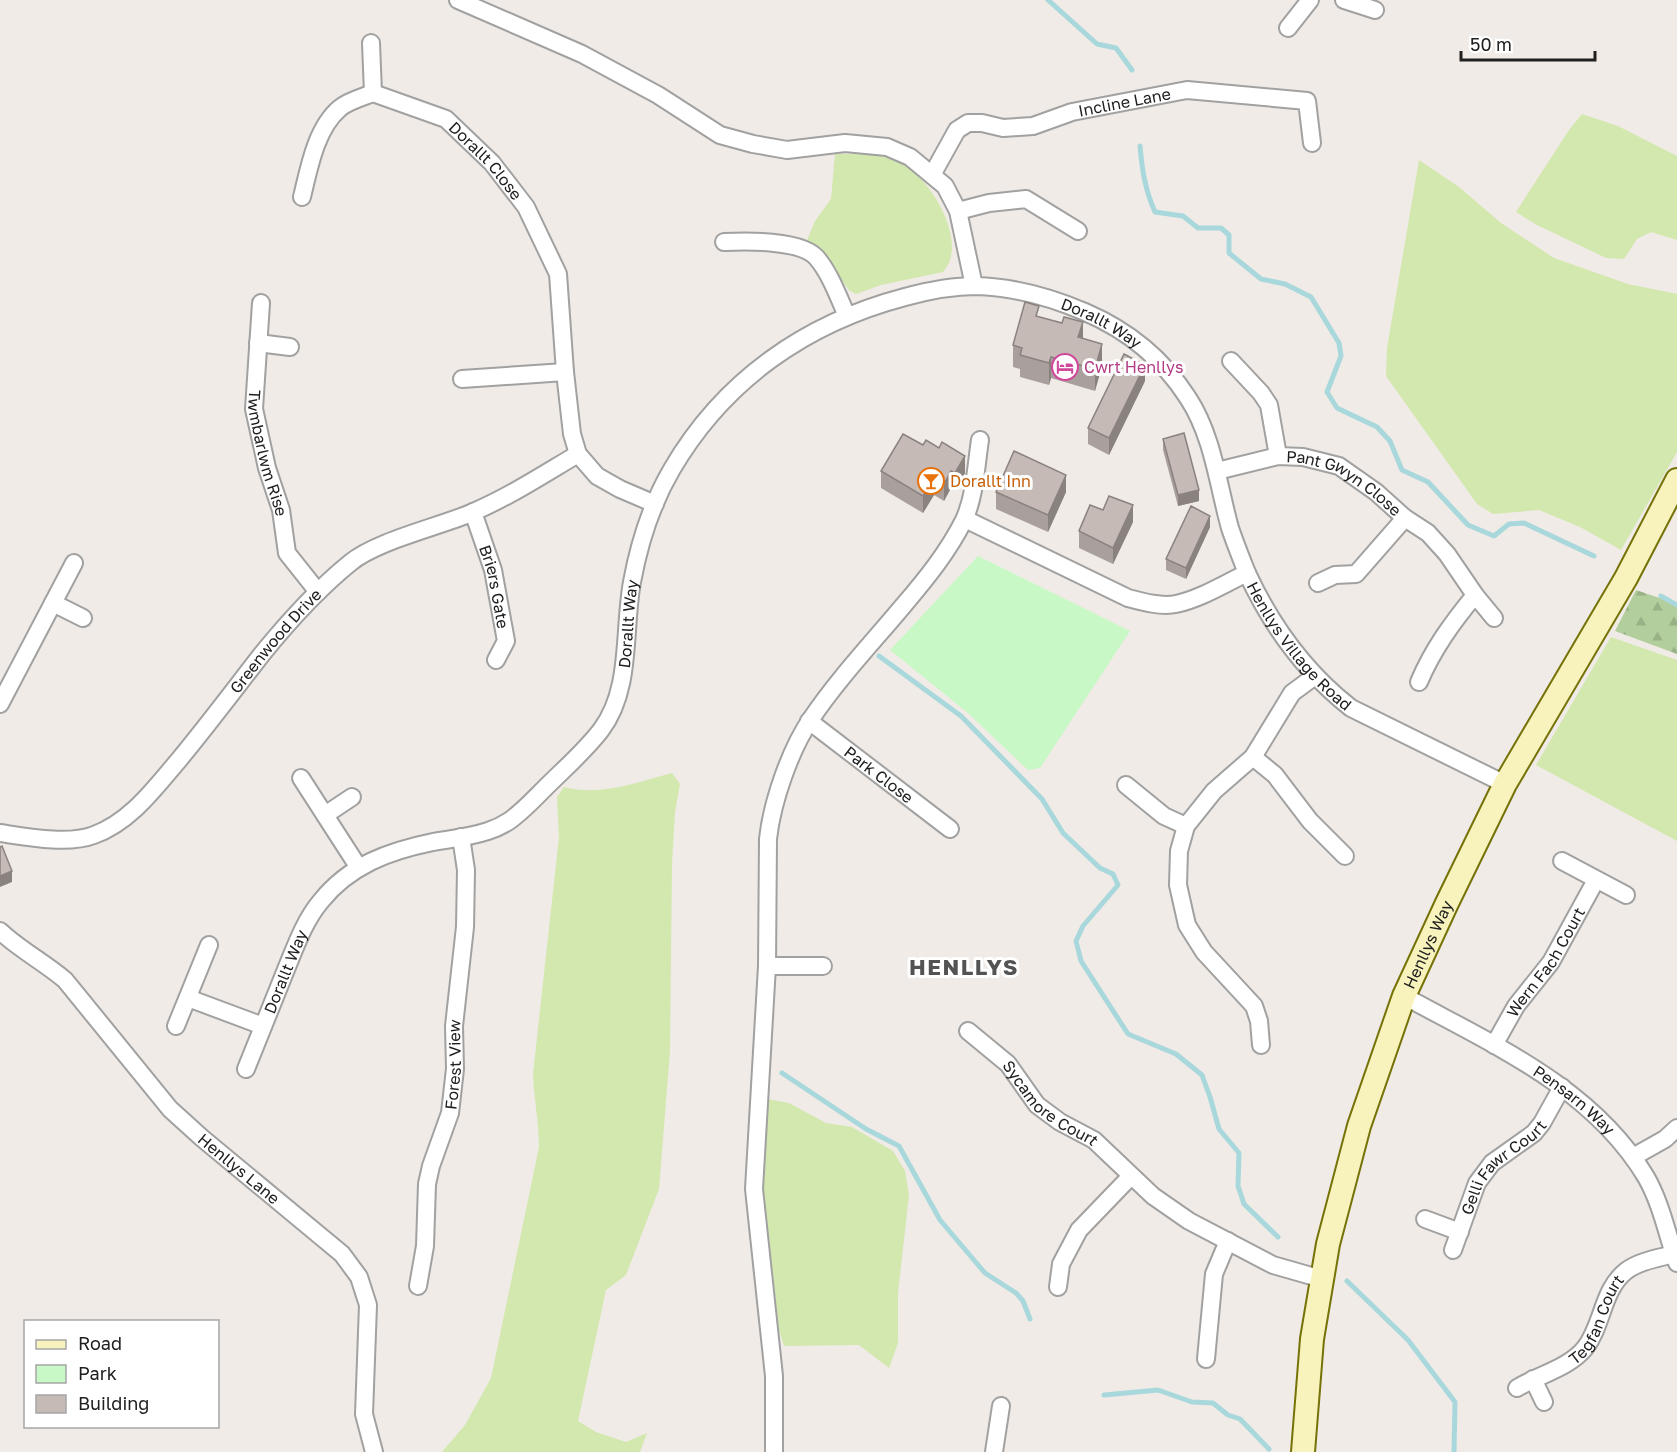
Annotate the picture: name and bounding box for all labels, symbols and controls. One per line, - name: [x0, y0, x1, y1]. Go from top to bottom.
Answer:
- scale bar: [1461, 24, 1594, 62]
- text: 50 m: [1470, 33, 1512, 55]
- street label: Incline Lane: [1077, 83, 1172, 121]
- street label: Dorallt Close: [445, 117, 527, 204]
- street label: Dorallt Way: [1058, 293, 1146, 352]
- hotel icon: Cwrt Henllys: [1050, 352, 1080, 382]
- place label: Cwrt Henllys: [1084, 357, 1183, 377]
- street label: Twmbarlwm Rise: [244, 389, 292, 517]
- street label: Pant Gwyn Close: [1286, 446, 1406, 520]
- bar icon: Dorallt Inn: [916, 466, 946, 496]
- place label: Dorallt Inn: [950, 471, 1031, 491]
- street label: Briers Gate: [475, 542, 514, 630]
- street label: Dorallt Way: [614, 578, 642, 669]
- street label: Henllys Village Road: [1243, 578, 1356, 715]
- street label: Greenwood Drive: [225, 584, 325, 697]
- street label: Park Close: [840, 742, 917, 807]
- street label: Henllys Way: [1399, 897, 1457, 992]
- street label: Wern Fach Court: [1502, 904, 1589, 1020]
- street label: Dorallt Way: [259, 926, 311, 1016]
- district label: HENLLYS: [909, 953, 1019, 980]
- street label: Forest View: [440, 1018, 465, 1111]
- street label: Sycamore Court: [999, 1056, 1103, 1150]
- street label: Pensarn Way: [1530, 1061, 1619, 1139]
- street label: Gelli Fawr Court: [1456, 1116, 1551, 1217]
- street label: Henllys Lane: [194, 1129, 284, 1208]
- street label: Tegfan Court: [1565, 1270, 1628, 1369]
- legend: [24, 1320, 219, 1428]
- text: Road: [78, 1332, 122, 1354]
- text: Park: [78, 1362, 117, 1384]
- text: Building: [78, 1392, 149, 1414]

